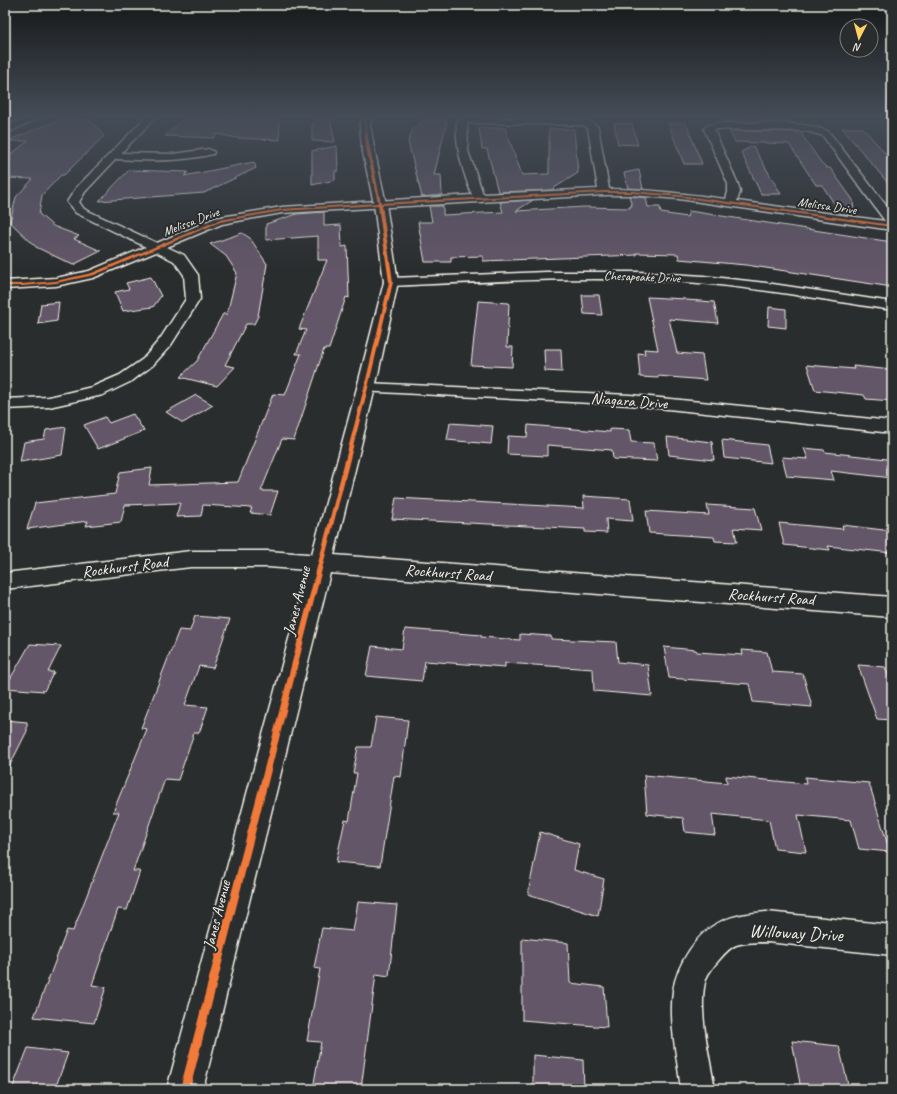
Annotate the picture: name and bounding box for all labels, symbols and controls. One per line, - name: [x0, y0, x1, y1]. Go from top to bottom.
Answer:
- north arrow: [839, 18, 879, 58]
- text: N: [852, 40, 862, 55]
- street label: Melissa Drive: [797, 194, 858, 218]
- street label: Melissa Drive: [161, 204, 222, 240]
- street label: Chesapeake Drive: [604, 268, 681, 286]
- street label: Niagara Drive: [590, 388, 670, 414]
- street label: Rockhurst Road: [81, 551, 172, 582]
- street label: Rockhurst Road: [404, 560, 495, 586]
- street label: Janes Avenue: [279, 563, 316, 638]
- street label: Rockhurst Road: [727, 584, 818, 610]
- street label: Janes Avenue: [199, 877, 236, 952]
- street label: Willoway Drive: [749, 919, 845, 948]

